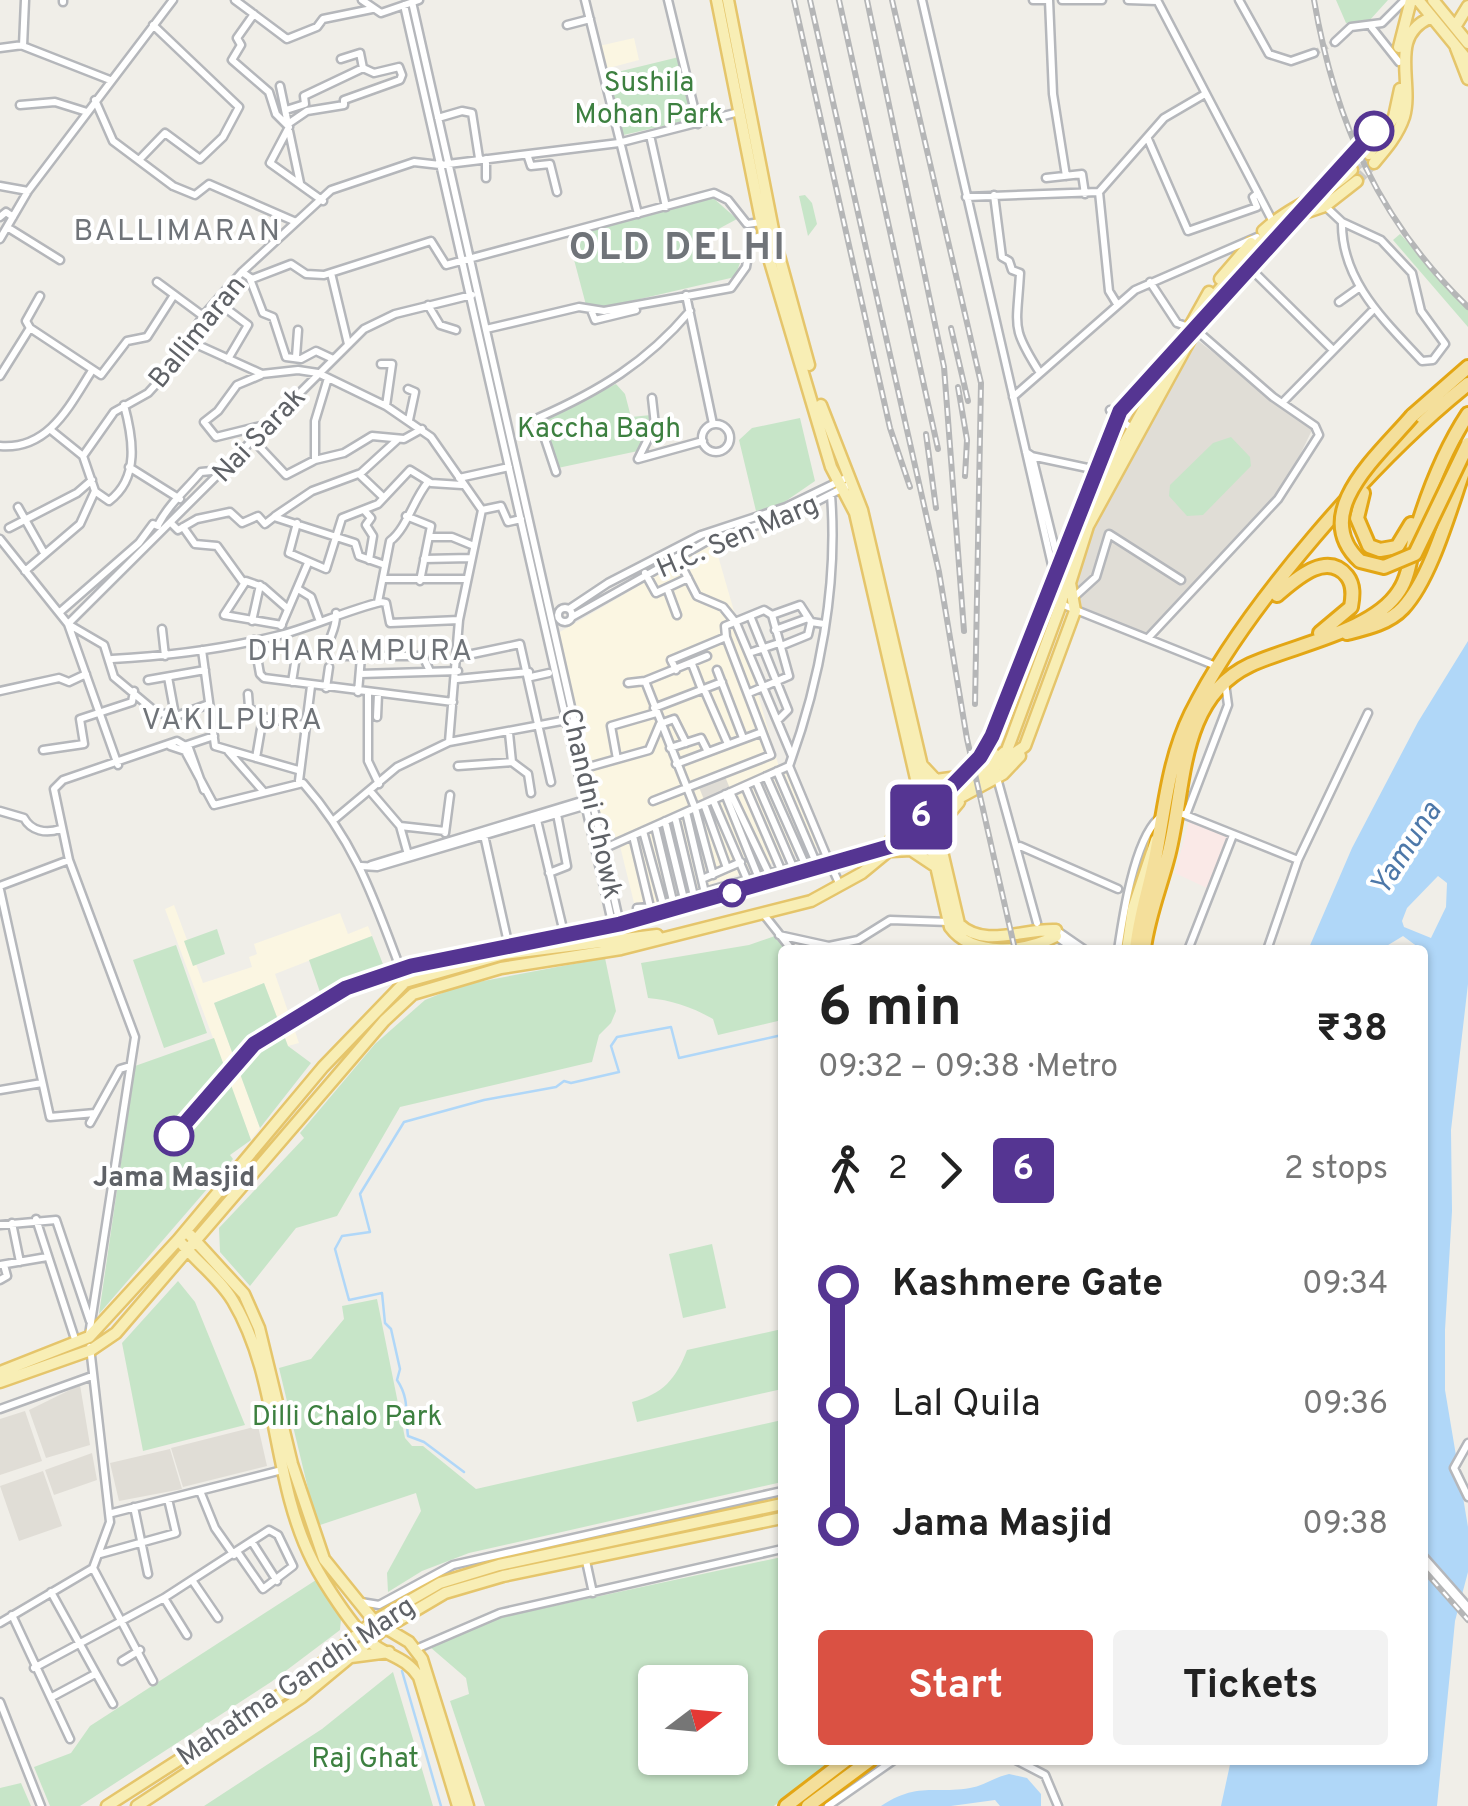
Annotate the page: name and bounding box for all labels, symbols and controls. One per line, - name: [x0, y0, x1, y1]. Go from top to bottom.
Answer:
- park label: Sushila Mohan Park: [574, 66, 724, 134]
- unlabelled marker: [1355, 112, 1393, 150]
- district label: BALLIMARAN: [74, 214, 282, 251]
- district label: OLD DELHI: [569, 225, 787, 274]
- street label: Ballimaran: [142, 269, 255, 397]
- street label: Nai Sarak: [206, 381, 315, 491]
- park label: Kaccha Bagh: [517, 412, 681, 448]
- street label: H.C. Sen Marg: [652, 487, 825, 588]
- district label: DHARAMPURA: [247, 634, 475, 671]
- district label: VAKILPURA: [142, 703, 324, 740]
- street label: Chandni Chowk: [551, 705, 630, 903]
- line badge: 6: [888, 784, 954, 850]
- text: 6: [910, 795, 932, 839]
- water label: Yamuna: [1363, 795, 1451, 903]
- unlabelled marker: [719, 880, 745, 906]
- text: 6 min: [818, 975, 962, 1045]
- text: ₹38: [1316, 1006, 1388, 1055]
- text: 09:32 – 09:38 · Metro: [818, 1048, 1118, 1088]
- marker: Jama Masjid: [155, 1117, 193, 1155]
- icon: walk: [818, 1143, 873, 1198]
- icon: forward: [923, 1143, 978, 1198]
- text: 6: [1013, 1148, 1034, 1192]
- text: 2: [888, 1150, 908, 1190]
- text: 2 stops: [1284, 1150, 1388, 1190]
- place label: Jama Masjid: [93, 1161, 255, 1197]
- text: Kashmere Gate: [892, 1261, 1163, 1310]
- text: 09:34: [1302, 1265, 1388, 1305]
- text: Lal Quila: [892, 1381, 1041, 1430]
- text: 09:36: [1303, 1385, 1388, 1425]
- park label: Dilli Chalo Park: [252, 1400, 442, 1436]
- text: Jama Masjid: [892, 1501, 1113, 1550]
- text: 09:38: [1302, 1505, 1388, 1545]
- street label: Mahatma Gandhi Marg: [171, 1589, 423, 1776]
- button: Start: [818, 1630, 1093, 1745]
- button: Tickets: [1113, 1630, 1388, 1745]
- north arrow: [638, 1665, 748, 1775]
- map controls: [638, 1665, 748, 1775]
- park label: Raj Ghat: [311, 1742, 419, 1778]

